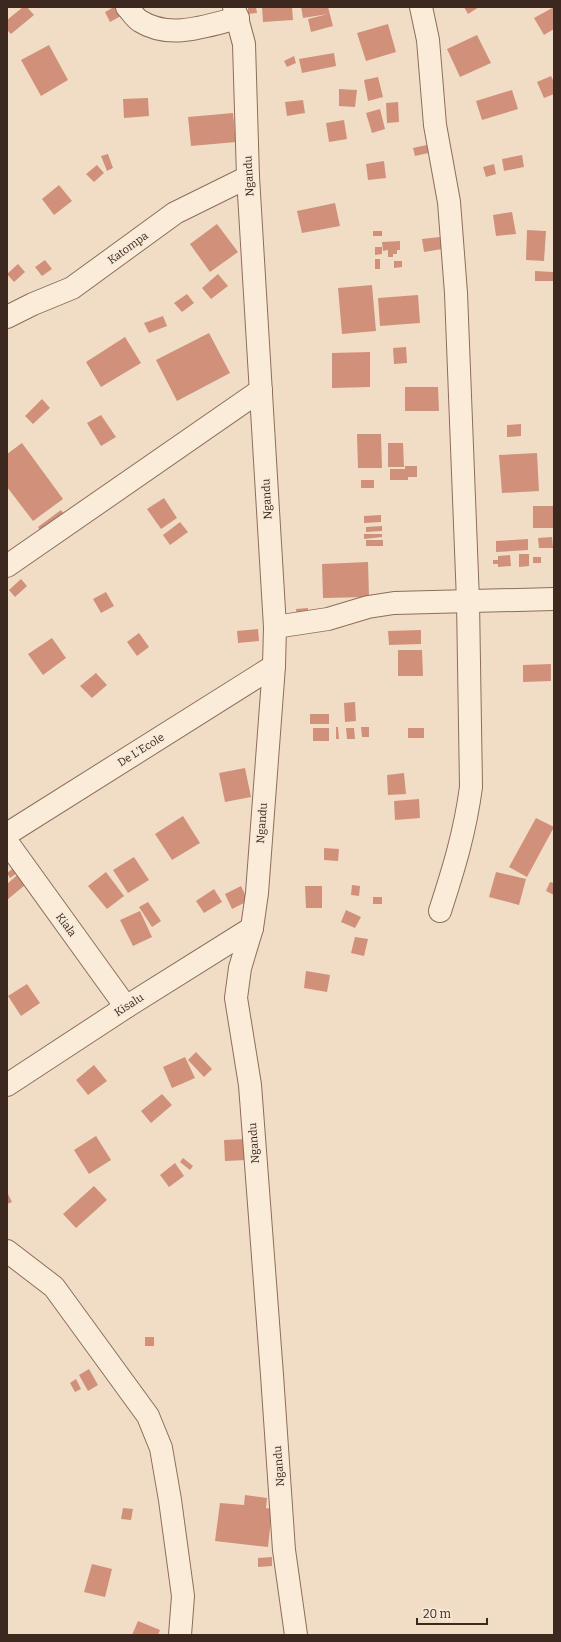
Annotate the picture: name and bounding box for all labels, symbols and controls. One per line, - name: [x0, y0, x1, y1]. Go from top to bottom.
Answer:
- street label: Ngandu: [241, 155, 257, 197]
- street label: Katompa: [105, 229, 151, 267]
- street label: Ngandu: [259, 478, 275, 520]
- street label: De L'Ecole: [115, 731, 167, 769]
- street label: Ngandu: [254, 802, 270, 844]
- street label: Kiala: [53, 911, 79, 939]
- street label: Kisalu: [112, 991, 146, 1019]
- street label: Ngandu: [246, 1122, 262, 1164]
- street label: Ngandu: [271, 1445, 287, 1487]
- scale bar: [417, 1600, 487, 1626]
- text: 20 m: [423, 1607, 452, 1621]

